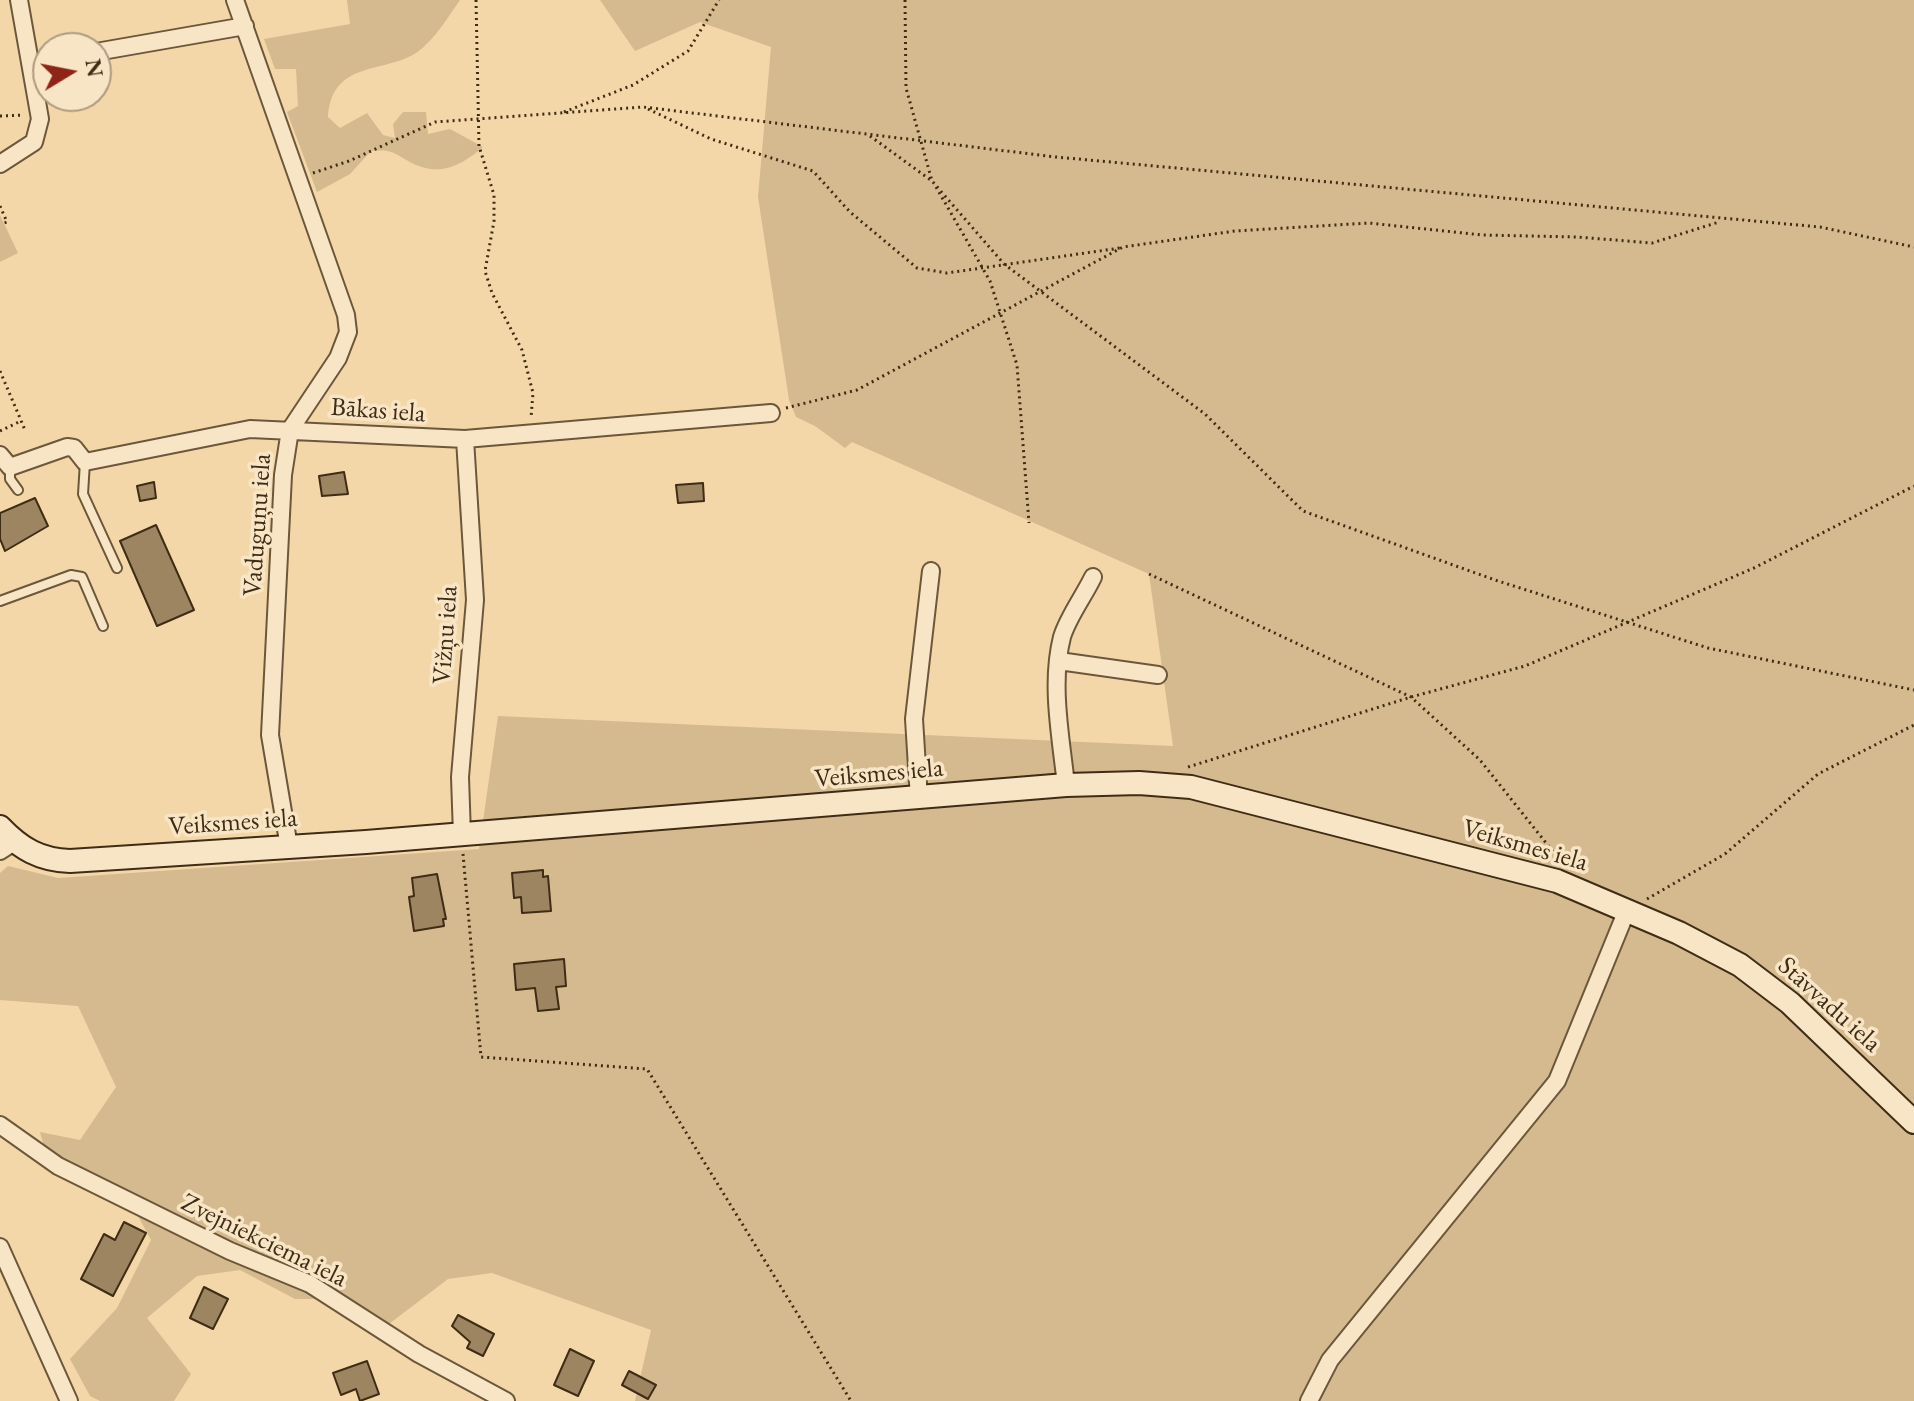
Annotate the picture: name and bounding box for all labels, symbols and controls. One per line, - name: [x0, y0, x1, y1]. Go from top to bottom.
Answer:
- north arrow: [32, 32, 112, 112]
- text: N: [78, 57, 110, 79]
- street label: Bākas iela: [330, 392, 426, 430]
- street label: Vaduguņu iela: [237, 453, 279, 597]
- street label: Vižņu iela: [427, 585, 465, 685]
- street label: Veiksmes iela: [813, 753, 945, 795]
- street label: Veiksmes iela: [168, 803, 298, 843]
- street label: Veiksmes iela: [1459, 813, 1591, 879]
- street label: Stāvvadu iela: [1771, 951, 1887, 1059]
- street label: Zvejniekciema iela: [176, 1187, 352, 1295]

